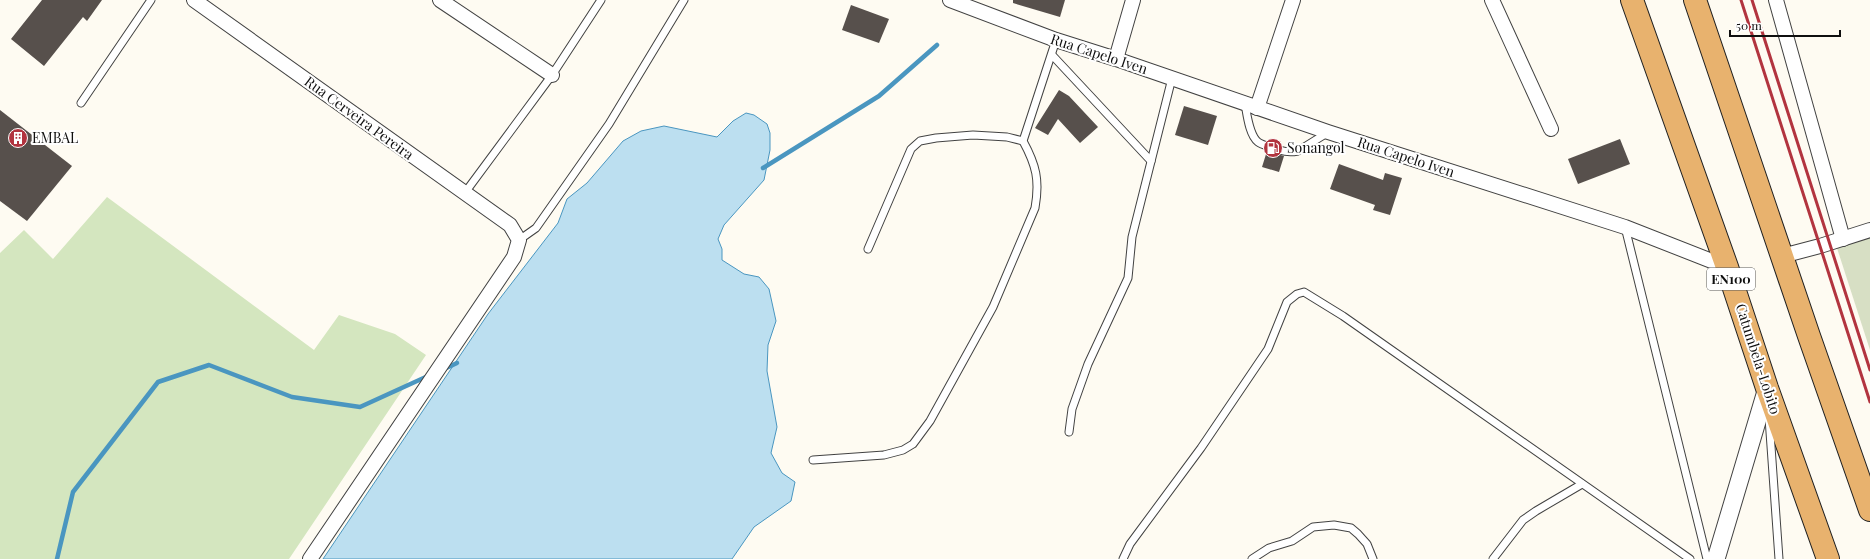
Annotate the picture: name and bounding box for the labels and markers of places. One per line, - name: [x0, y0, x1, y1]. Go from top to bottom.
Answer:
- building icon: EMBAL: [7, 127, 29, 149]
- place label: EMBAL: [32, 128, 78, 147]
- fuel station icon: Sonangol: [1262, 137, 1284, 159]
- place label: Sonangol: [1287, 138, 1345, 157]

